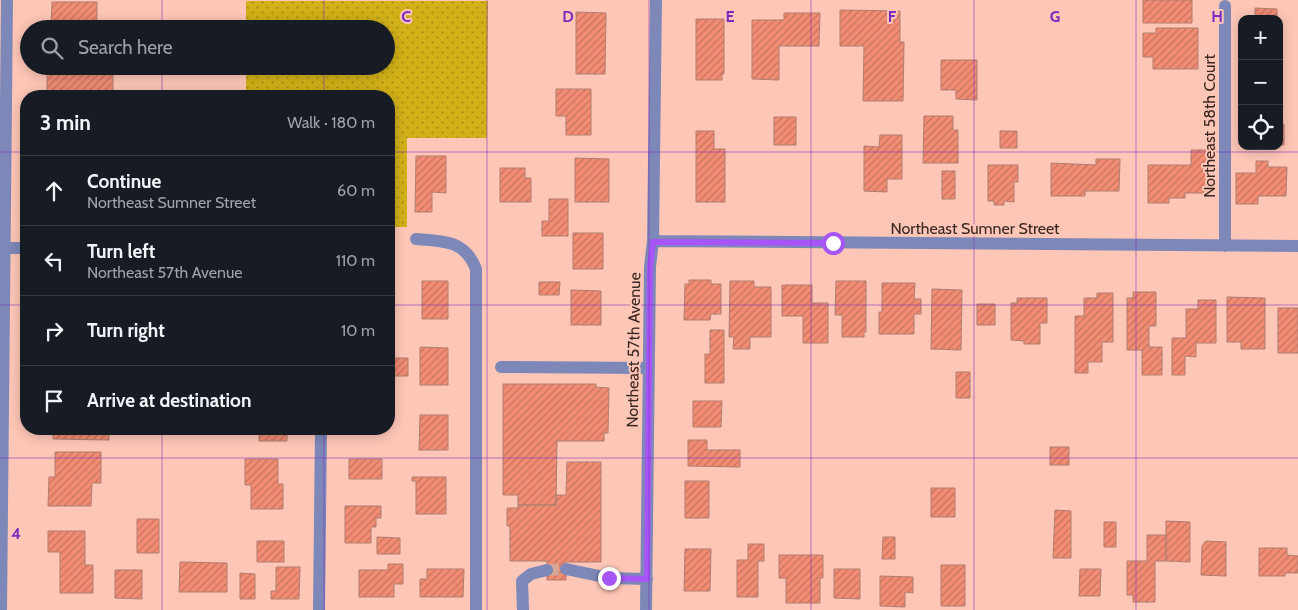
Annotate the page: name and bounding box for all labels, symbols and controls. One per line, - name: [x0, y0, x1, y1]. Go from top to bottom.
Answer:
- text: C: [401, 7, 411, 26]
- text: D: [562, 7, 574, 26]
- text: E: [725, 7, 735, 26]
- text: F: [888, 7, 897, 26]
- text: G: [1050, 7, 1060, 26]
- text: H: [1211, 7, 1223, 26]
- map controls: [1238, 15, 1283, 150]
- button: +: [1238, 15, 1283, 60]
- search box: [20, 20, 395, 75]
- icon: search: [38, 34, 66, 62]
- text: Search here: [78, 36, 172, 59]
- street label: Northeast 58th Court: [1200, 54, 1219, 198]
- button: −: [1238, 60, 1283, 105]
- button: locate: [1238, 105, 1283, 150]
- text: 3 min: [40, 110, 91, 135]
- text: Walk · 180 m: [287, 113, 375, 132]
- text: Continue: [87, 170, 161, 193]
- icon: ahead: [40, 177, 68, 205]
- text: 60 m: [337, 181, 375, 200]
- text: Northeast Sumner Street: [87, 193, 256, 212]
- street label: Northeast Sumner Street: [890, 219, 1060, 238]
- route start: [822, 232, 845, 255]
- text: Turn left: [87, 240, 155, 263]
- icon: left: [40, 247, 68, 275]
- text: 110 m: [336, 251, 375, 270]
- text: Northeast 57th Avenue: [87, 263, 243, 282]
- street label: Northeast 57th Avenue: [623, 272, 644, 428]
- icon: right: [40, 317, 68, 345]
- text: Turn right: [87, 319, 165, 342]
- text: 10 m: [341, 321, 375, 340]
- icon: arrive: [40, 387, 68, 415]
- text: Arrive at destination: [87, 389, 251, 412]
- text: 4: [11, 524, 21, 543]
- route end: [598, 567, 621, 590]

